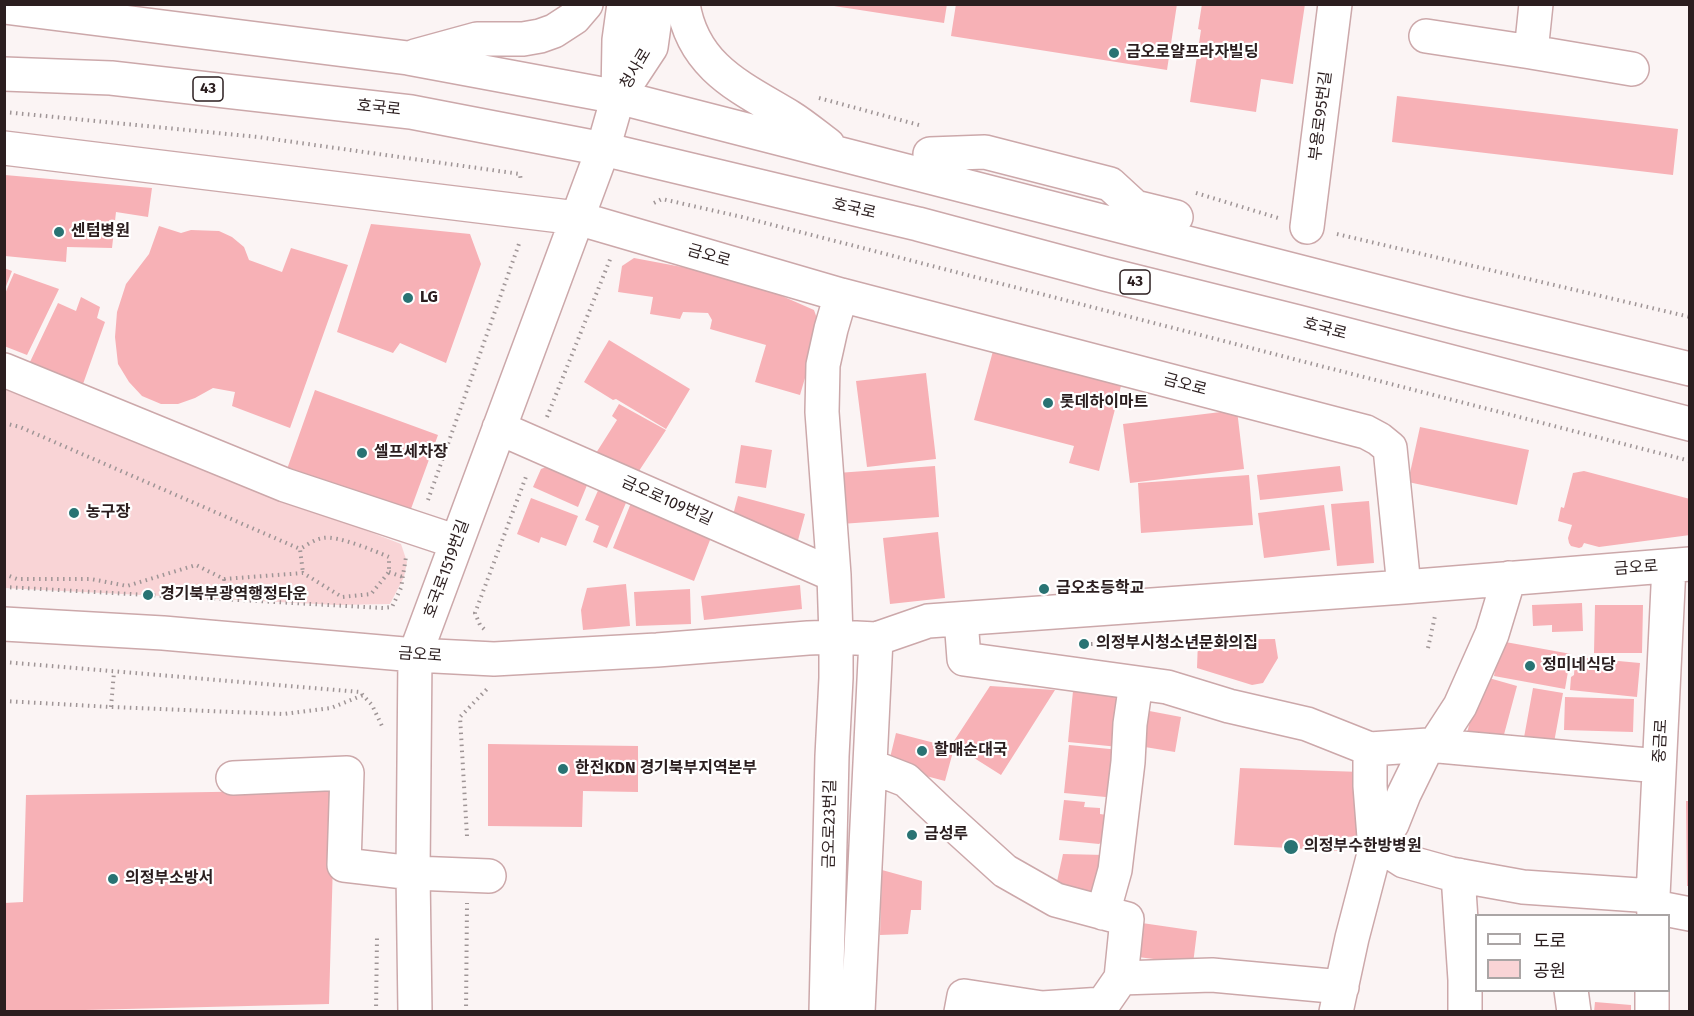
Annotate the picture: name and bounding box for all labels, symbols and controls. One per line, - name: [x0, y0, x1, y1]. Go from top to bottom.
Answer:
- place label: 금오로얄프라자빌딩: [1126, 43, 1258, 63]
- street label: 청사로: [616, 45, 656, 93]
- marker: 금오로얄프라자빌딩: [1107, 46, 1121, 60]
- street label: 부용로95번길: [1306, 70, 1336, 162]
- road number: 43: [193, 77, 223, 101]
- street label: 호국로: [356, 96, 402, 120]
- street label: 호국로: [830, 195, 878, 223]
- place label: 센텀병원: [71, 222, 130, 242]
- marker: 센텀병원: [52, 225, 66, 239]
- street label: 금오로: [685, 241, 733, 271]
- road number: 43: [1120, 270, 1150, 294]
- place label: LG: [420, 288, 438, 308]
- marker: LG: [401, 291, 415, 305]
- street label: 호국로: [1301, 314, 1349, 344]
- street label: 금오로: [1161, 370, 1209, 400]
- place label: 롯데하이마트: [1060, 393, 1148, 413]
- marker: 롯데하이마트: [1041, 396, 1055, 410]
- place label: 셀프세차장: [374, 443, 448, 463]
- marker: 셀프세차장: [355, 446, 369, 460]
- street label: 금오로109번길: [618, 472, 716, 530]
- place label: 농구장: [86, 503, 130, 523]
- marker: 농구장: [67, 506, 81, 520]
- street label: 호국로1519번길: [420, 517, 474, 621]
- street label: 금오로: [1613, 557, 1659, 579]
- place label: 금오초등학교: [1056, 579, 1144, 599]
- marker: 금오초등학교: [1037, 582, 1051, 596]
- place label: 경기북부광역행정타운: [160, 585, 307, 605]
- marker: 경기북부광역행정타운: [141, 588, 155, 602]
- place label: 의정부시청소년문화의집: [1096, 634, 1258, 654]
- marker: 의정부시청소년문화의집: [1077, 637, 1091, 651]
- street label: 금오로: [397, 644, 443, 666]
- place label: 정미네식당: [1542, 656, 1616, 676]
- marker: 정미네식당: [1523, 659, 1537, 673]
- street label: 중금로: [1650, 718, 1672, 764]
- place label: 할매순대국: [934, 741, 1008, 761]
- marker: 할매순대국: [915, 744, 929, 758]
- place label: 한전KDN 경기북부지역본부: [575, 759, 757, 779]
- marker: 한전KDN 경기북부지역본부: [556, 762, 570, 776]
- street label: 금오로23번길: [820, 779, 840, 869]
- place label: 금성루: [924, 825, 968, 845]
- marker: 금성루: [905, 828, 919, 842]
- place label: 의정부수한방병원: [1304, 837, 1422, 857]
- marker: 의정부수한방병원: [1282, 838, 1300, 856]
- place label: 의정부소방서: [125, 869, 213, 889]
- marker: 의정부소방서: [106, 872, 120, 886]
- legend: [1475, 914, 1670, 992]
- text: 도로: [1533, 930, 1566, 952]
- text: 공원: [1533, 960, 1566, 982]

